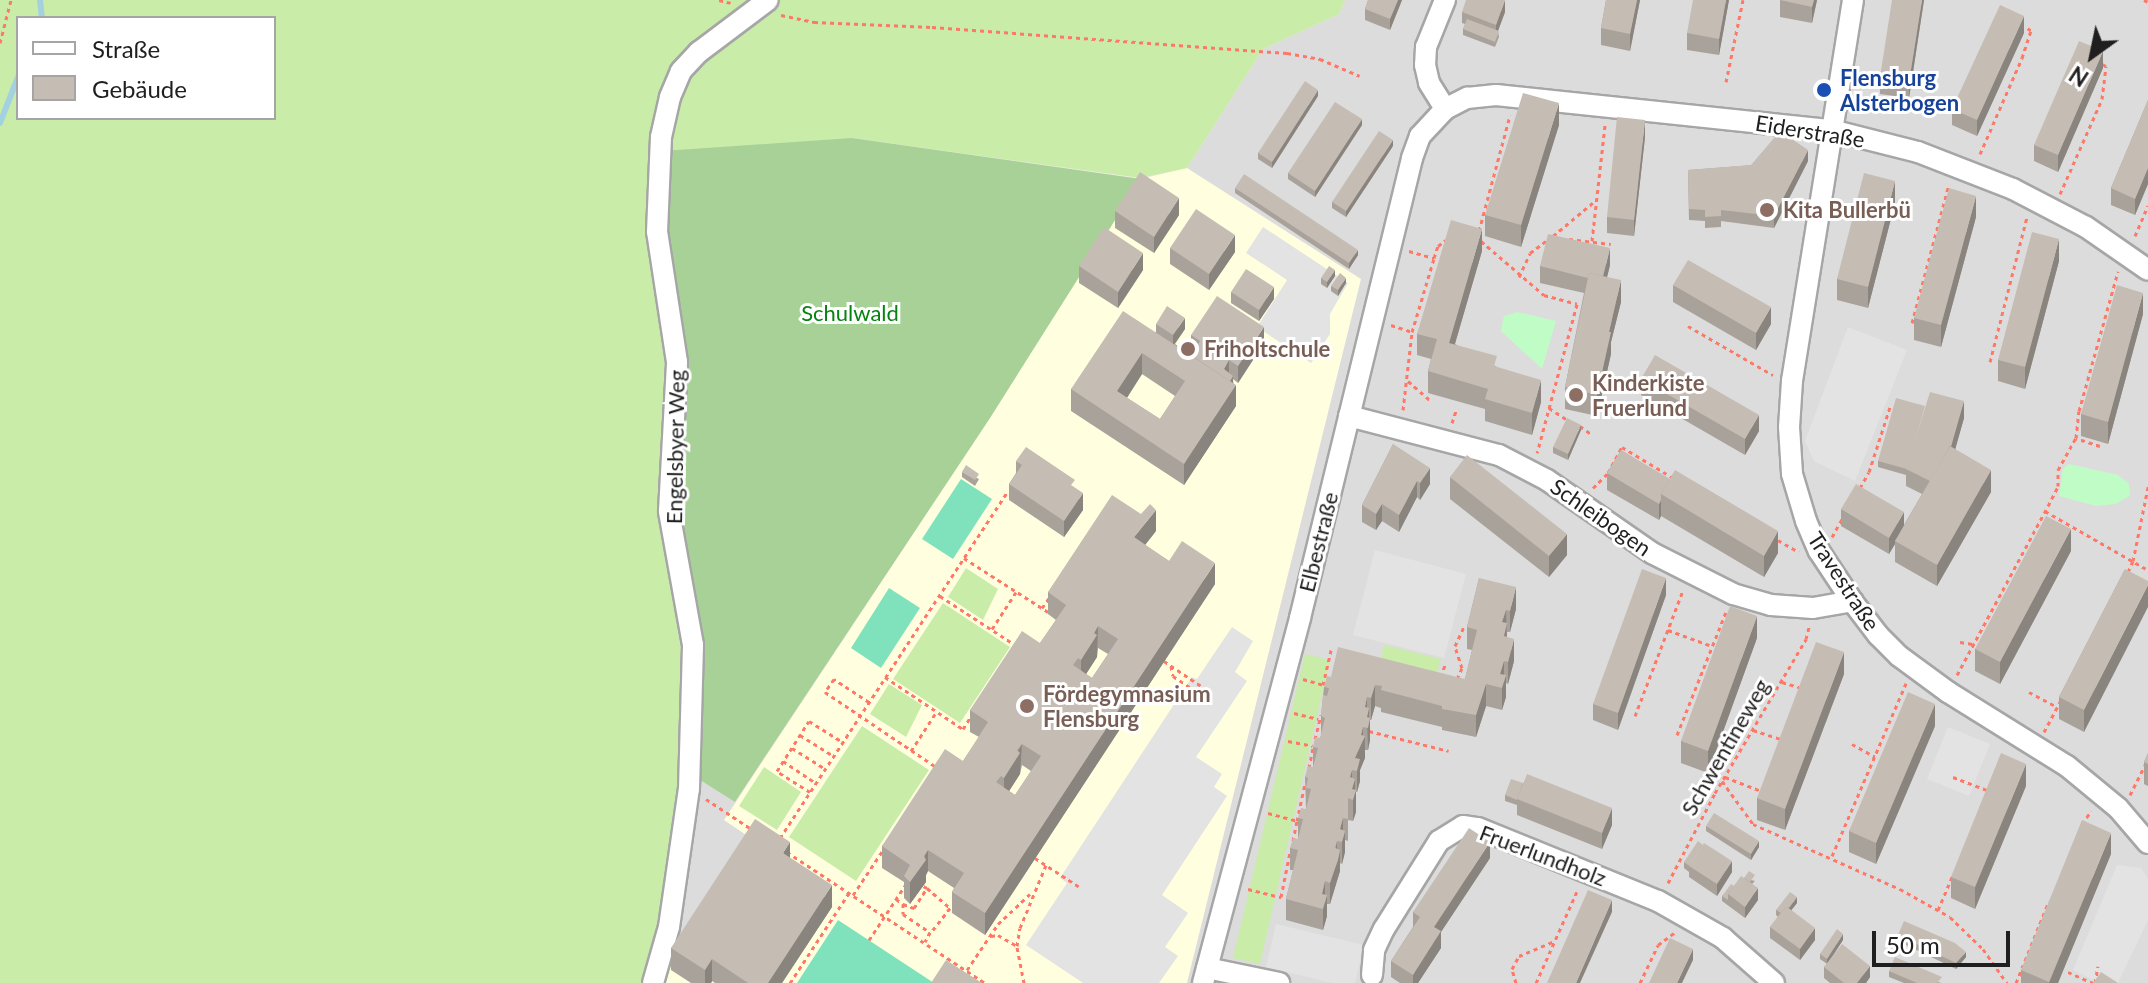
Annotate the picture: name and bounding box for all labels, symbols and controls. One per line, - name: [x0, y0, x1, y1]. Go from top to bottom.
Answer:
- legend: [16, 16, 276, 120]
- north arrow: [2052, 16, 2132, 96]
- text: Straße: [92, 34, 160, 63]
- text: N: [2064, 61, 2093, 92]
- place label: Flensburg Alsterbogen: [1840, 64, 1959, 116]
- text: Gebäude: [92, 74, 187, 103]
- marker: Flensburg Alsterbogen: [1815, 81, 1833, 99]
- street label: Eiderstraße: [1753, 109, 1867, 153]
- place label: Kita Bullerbü: [1783, 197, 1911, 223]
- marker: Kita Bullerbü: [1758, 201, 1776, 219]
- park label: Schulwald: [801, 300, 899, 326]
- place label: Friholtschule: [1204, 336, 1330, 362]
- marker: Friholtschule: [1179, 340, 1197, 358]
- street label: Engelsbyer Weg: [660, 369, 690, 525]
- place label: Kinderkiste Fruerlund: [1592, 369, 1704, 420]
- marker: Kinderkiste Fruerlund: [1567, 386, 1585, 404]
- street label: Schleibogen: [1546, 473, 1656, 561]
- street label: Elbestraße: [1293, 489, 1343, 595]
- street label: Travestraße: [1802, 527, 1886, 635]
- street label: Schwentineweg: [1675, 674, 1775, 820]
- place label: Fördegymnasium Flensburg: [1043, 680, 1211, 732]
- marker: Fördegymnasium Flensburg: [1018, 697, 1036, 715]
- street label: Fruerlundholz: [1476, 819, 1610, 891]
- scale bar: [1876, 915, 2014, 965]
- text: 50 m: [1886, 930, 1940, 959]

